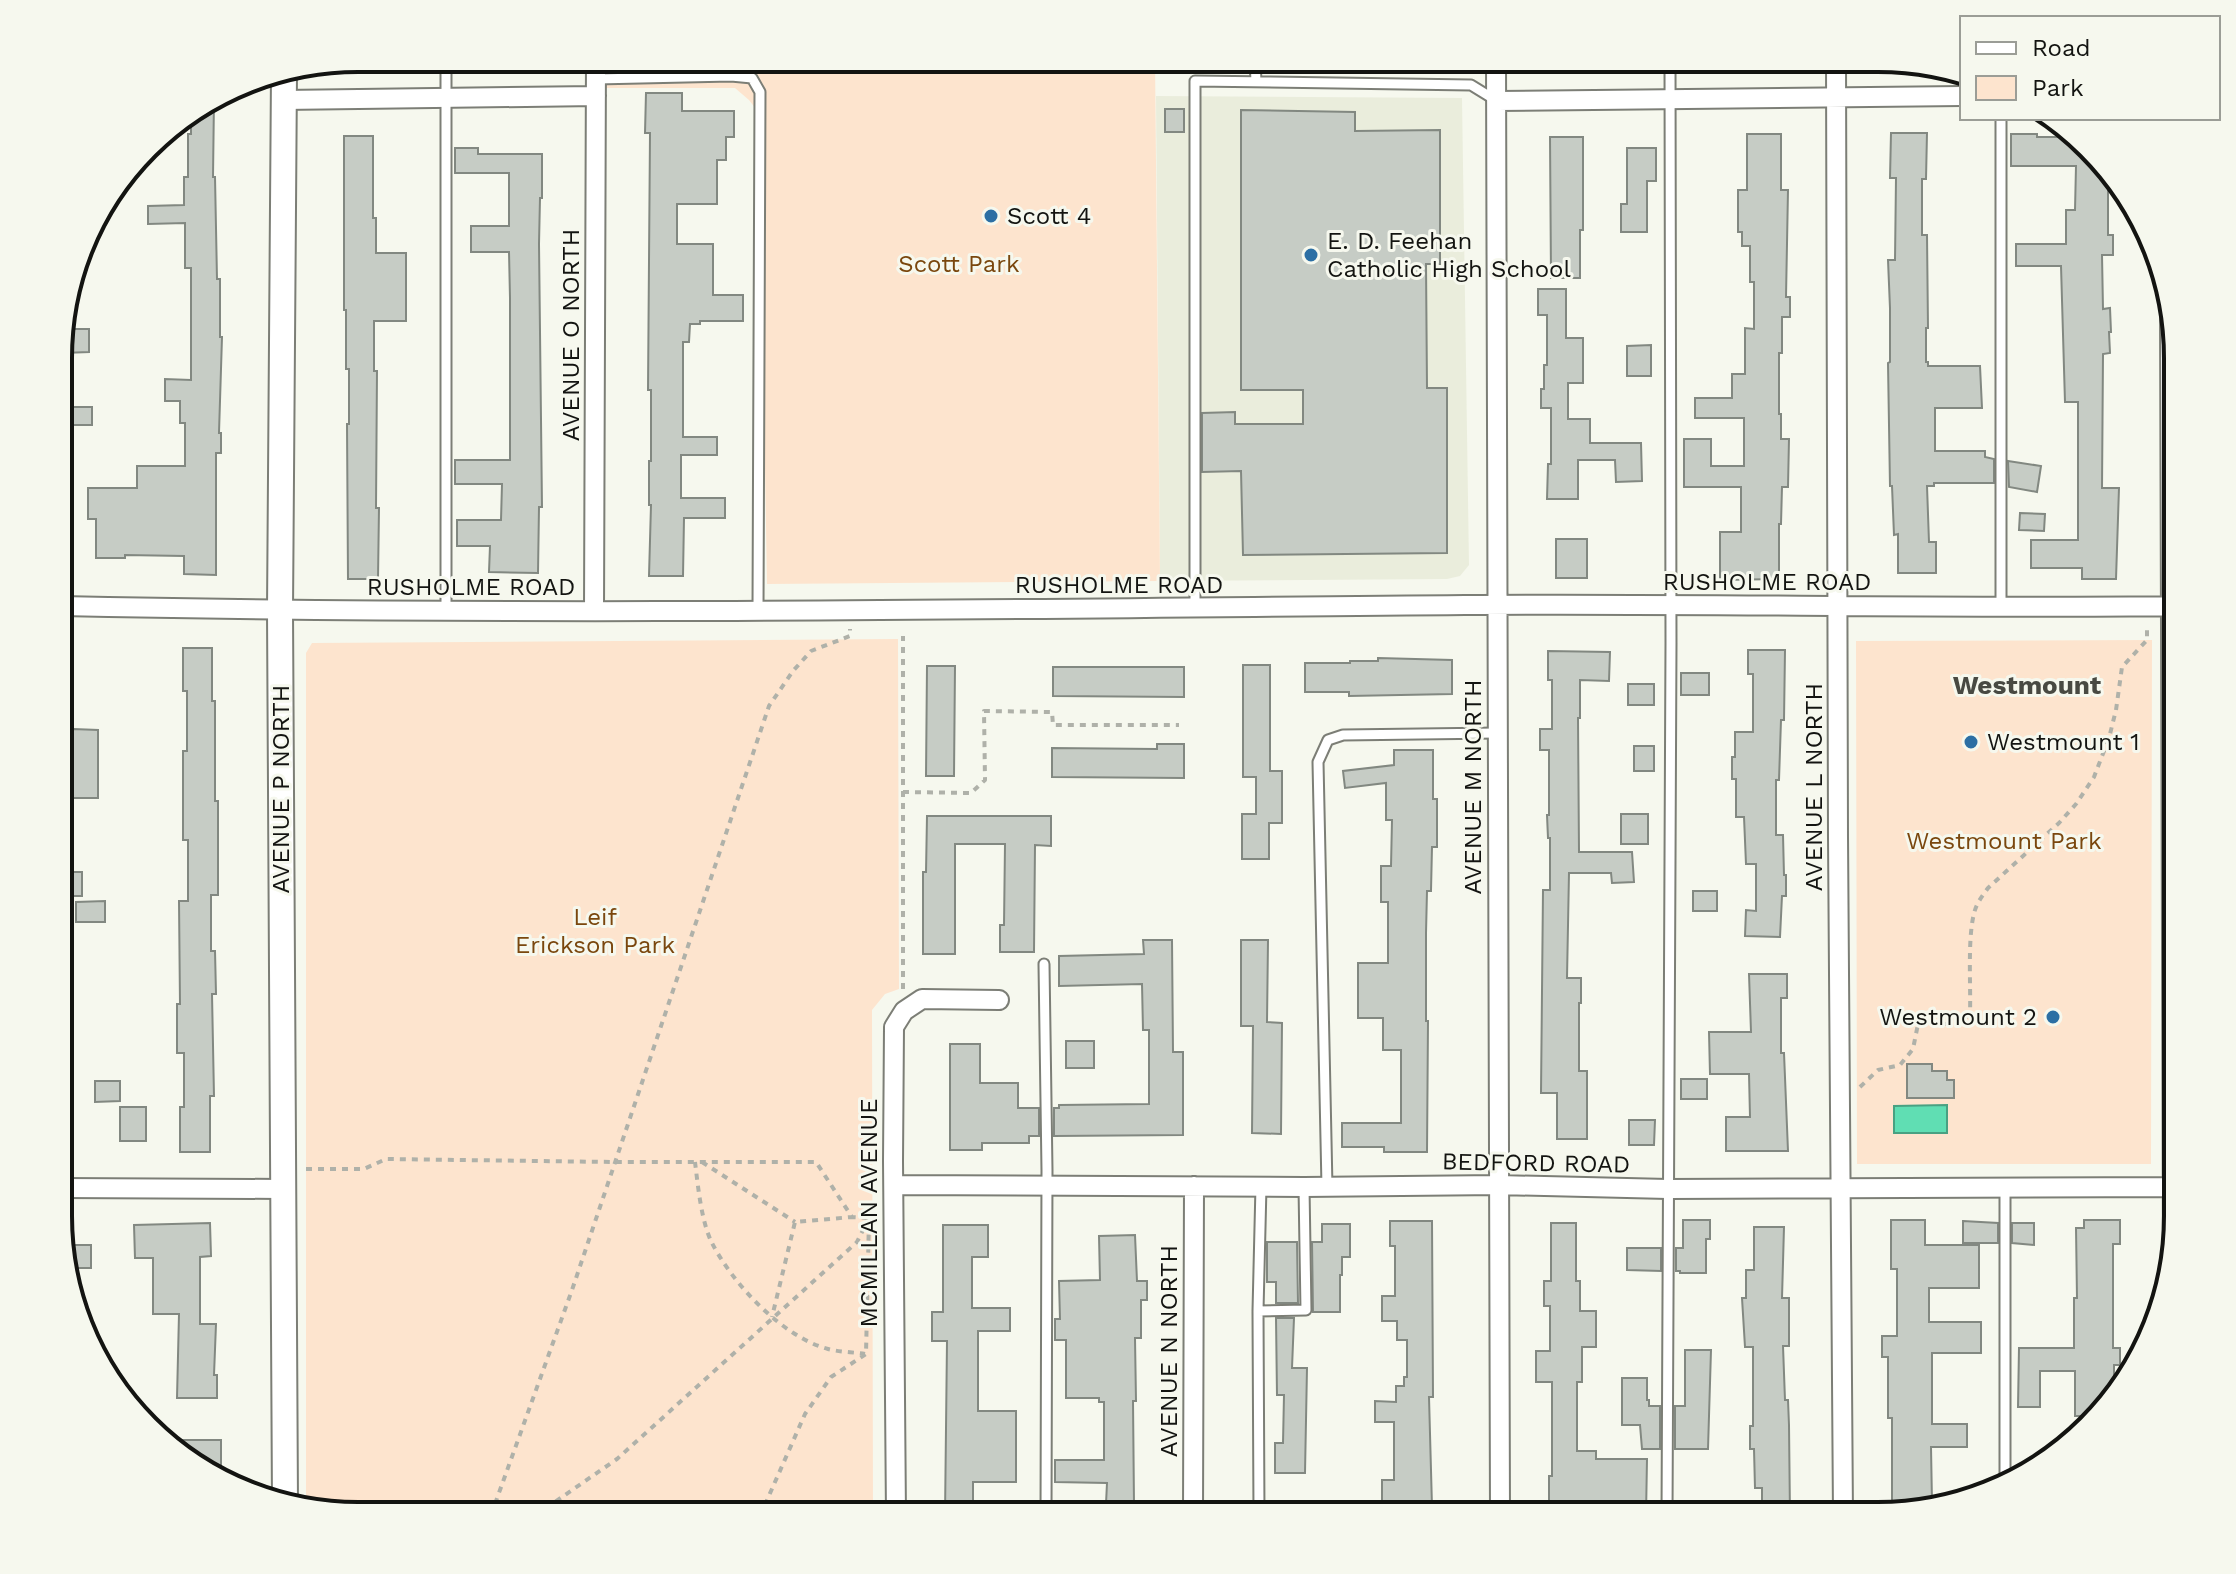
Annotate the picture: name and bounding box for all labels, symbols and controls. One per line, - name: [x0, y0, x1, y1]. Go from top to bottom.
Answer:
- legend: [1960, 16, 2220, 120]
- text: Road: [2032, 34, 2091, 62]
- text: Park: [2032, 74, 2084, 102]
- place label: Scott 4: [1007, 202, 1091, 230]
- marker: Scott 4: [982, 207, 1000, 225]
- place label: E. D. Feehan Catholic High School: [1327, 227, 1572, 283]
- street label: AVENUE O NORTH: [557, 229, 585, 441]
- marker: E. D. Feehan Catholic High School: [1302, 246, 1320, 264]
- park label: Scott Park: [898, 250, 1020, 278]
- street label: RUSHOLME ROAD: [1663, 568, 1871, 596]
- street label: RUSHOLME ROAD: [1015, 571, 1223, 599]
- street label: RUSHOLME ROAD: [367, 573, 575, 601]
- district label: Westmount: [1953, 670, 2102, 700]
- street label: AVENUE M NORTH: [1459, 679, 1487, 895]
- street label: AVENUE L NORTH: [1800, 683, 1828, 891]
- street label: AVENUE P NORTH: [267, 685, 295, 893]
- place label: Westmount 1: [1987, 728, 2140, 756]
- marker: Westmount 1: [1962, 733, 1980, 751]
- park label: Westmount Park: [1906, 827, 2102, 855]
- park label: Leif Erickson Park: [515, 903, 675, 959]
- place label: Westmount 2: [1879, 1003, 2037, 1031]
- marker: Westmount 2: [2044, 1008, 2062, 1026]
- street label: MCMILLAN AVENUE: [855, 1098, 883, 1328]
- street label: BEDFORD ROAD: [1442, 1147, 1630, 1179]
- street label: AVENUE N NORTH: [1155, 1245, 1183, 1457]

